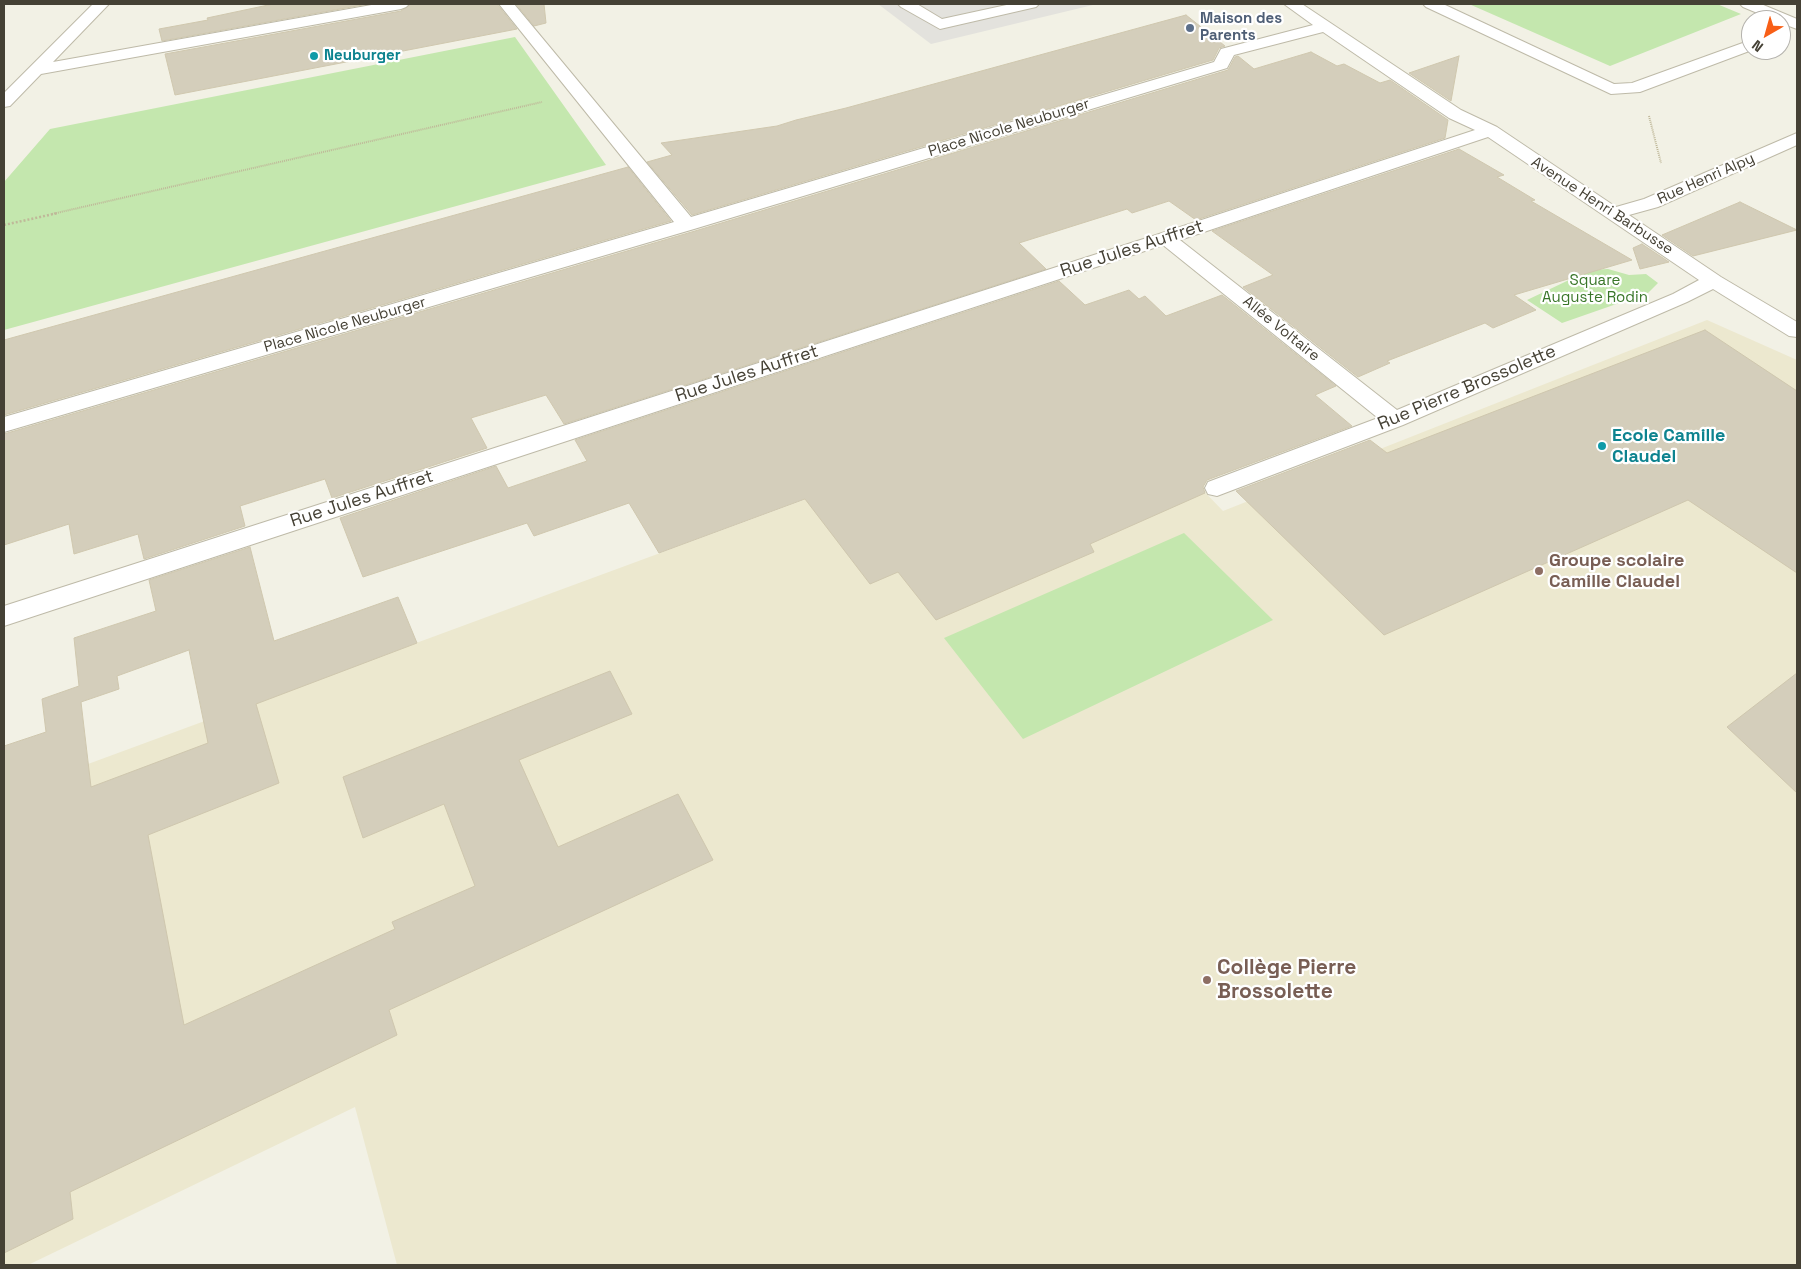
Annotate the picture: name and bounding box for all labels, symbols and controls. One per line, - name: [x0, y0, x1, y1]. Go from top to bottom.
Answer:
- place label: Maison des Parents: [1200, 10, 1282, 45]
- north arrow: [1741, 10, 1791, 60]
- marker: Maison des Parents: [1184, 22, 1196, 34]
- text: N: [1748, 36, 1767, 56]
- place label: Neuburger: [324, 47, 401, 65]
- marker: Neuburger: [308, 50, 320, 62]
- street label: Place Nicole Neuburger: [926, 95, 1092, 161]
- street label: Rue Henri Alpy: [1655, 150, 1757, 208]
- street label: Avenue Henri Barbusse: [1528, 153, 1676, 259]
- street label: Rue Jules Auffret: [1058, 216, 1206, 282]
- park label: Square Auguste Rodin: [1542, 272, 1648, 307]
- street label: Place Nicole Neuburger: [262, 293, 428, 357]
- street label: Allée Voltaire: [1239, 293, 1323, 365]
- street label: Rue Jules Auffret: [673, 341, 821, 407]
- street label: Rue Pierre Brossolette: [1375, 341, 1559, 435]
- place label: Ecole Camille Claudel: [1612, 425, 1725, 468]
- marker: Ecole Camille Claudel: [1596, 440, 1608, 452]
- street label: Rue Jules Auffret: [288, 466, 436, 532]
- place label: Groupe scolaire Camille Claudel: [1549, 550, 1684, 592]
- marker: Groupe scolaire Camille Claudel: [1533, 565, 1545, 577]
- place label: Collège Pierre Brossolette: [1217, 955, 1356, 1005]
- marker: Collège Pierre Brossolette: [1201, 974, 1213, 986]

